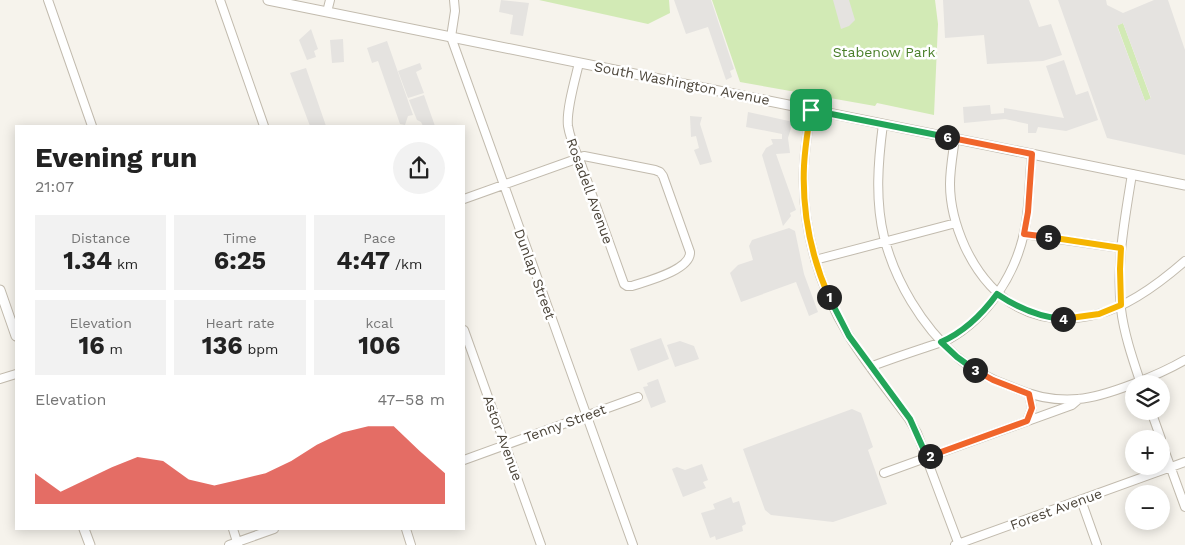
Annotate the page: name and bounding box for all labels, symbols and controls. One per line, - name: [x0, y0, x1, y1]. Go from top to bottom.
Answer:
- park label: Stabenow Park: [833, 44, 935, 60]
- street label: South Washington Avenue: [593, 58, 771, 108]
- pin: [790, 89, 832, 131]
- icon: arrive: [797, 96, 825, 124]
- pin: 6: [934, 124, 960, 150]
- text: 6: [943, 129, 952, 145]
- street label: Rosadell Avenue: [563, 136, 617, 246]
- text: Evening run: [35, 141, 197, 174]
- button: share: [393, 142, 445, 194]
- text: 21:07: [35, 177, 74, 196]
- pin: 5: [1036, 224, 1060, 250]
- street label: Dunlap Street: [511, 226, 559, 322]
- text: 5: [1044, 229, 1053, 245]
- text: Distance: [71, 230, 130, 246]
- text: Time: [223, 230, 257, 246]
- text: Pace: [363, 230, 396, 246]
- text: 1.34: [63, 246, 112, 275]
- text: 6:25: [214, 246, 266, 275]
- text: 4:47: [336, 246, 390, 275]
- text: km: [112, 256, 138, 272]
- text: /km: [390, 256, 422, 272]
- pin: 1: [816, 284, 842, 310]
- text: 1: [826, 289, 833, 305]
- pin: 4: [1050, 306, 1076, 332]
- text: 4: [1059, 311, 1068, 327]
- text: Elevation: [69, 315, 132, 331]
- text: Heart rate: [205, 315, 275, 331]
- text: kcal: [365, 315, 393, 331]
- text: 16: [79, 331, 105, 360]
- text: 136: [202, 331, 243, 360]
- text: 106: [358, 331, 400, 360]
- text: m: [105, 341, 123, 357]
- text: bpm: [243, 341, 278, 357]
- pin: 3: [962, 358, 988, 382]
- text: 3: [971, 362, 980, 378]
- map controls: [1125, 375, 1170, 530]
- button: layers: [1125, 375, 1170, 420]
- text: Elevation: [35, 390, 106, 409]
- text: 47–58 m: [377, 390, 445, 409]
- street label: Astor Avenue: [480, 393, 526, 483]
- street label: Tenny Street: [522, 401, 608, 445]
- button: +: [1125, 430, 1170, 475]
- pin: 2: [918, 444, 942, 468]
- text: 2: [926, 448, 935, 464]
- street label: Forest Avenue: [1008, 485, 1104, 533]
- button: −: [1125, 485, 1170, 530]

